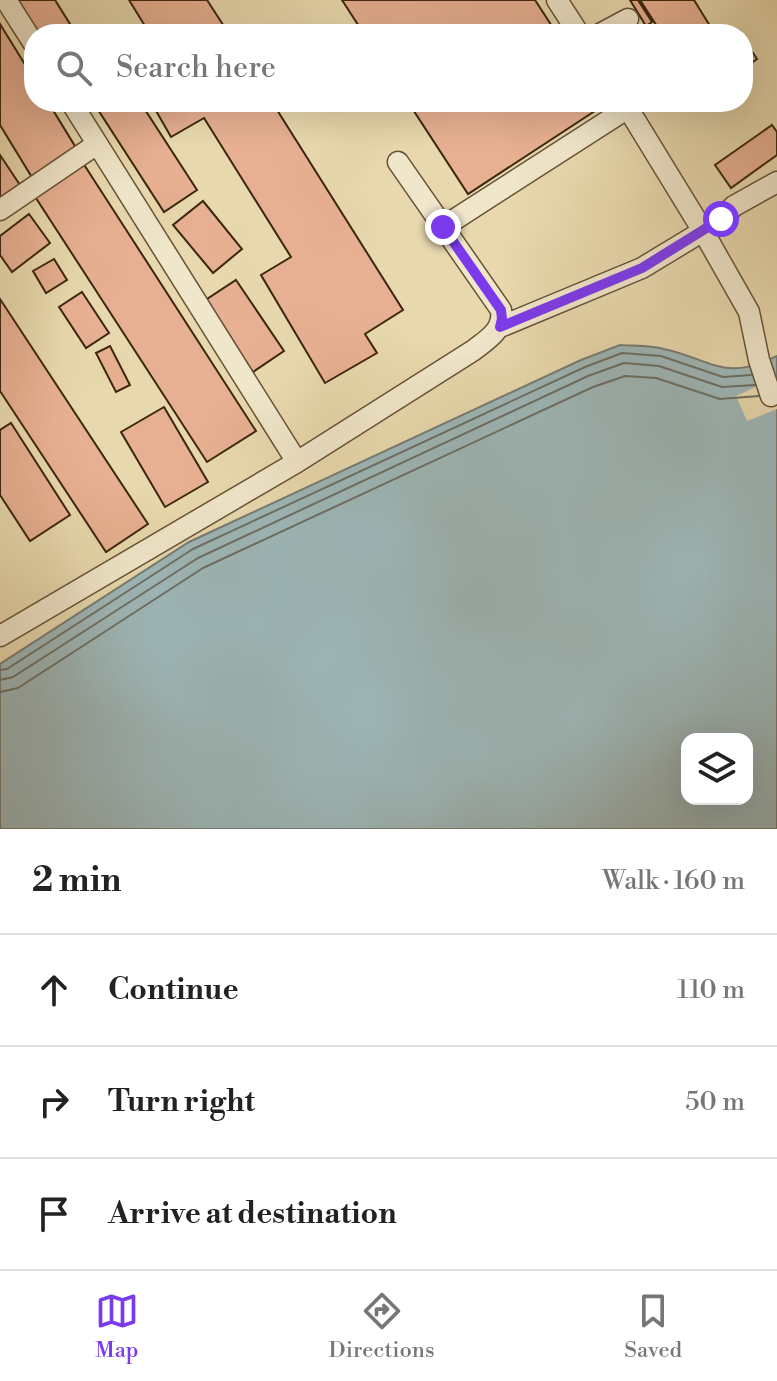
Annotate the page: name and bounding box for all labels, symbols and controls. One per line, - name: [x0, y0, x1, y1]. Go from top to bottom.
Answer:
- search box: [24, 24, 753, 112]
- icon: search: [52, 46, 96, 90]
- text: Search here: [116, 49, 276, 87]
- route start: [703, 201, 739, 237]
- route end: [425, 209, 461, 245]
- map controls: [681, 733, 753, 805]
- button: layers: [681, 733, 753, 805]
- text: 2 min: [32, 860, 121, 902]
- text: Walk · 160 m: [602, 865, 745, 897]
- icon: ahead: [32, 968, 76, 1012]
- text: Continue: [108, 971, 239, 1009]
- text: 110 m: [677, 974, 745, 1006]
- icon: right: [32, 1080, 76, 1124]
- text: Turn right: [108, 1083, 255, 1121]
- text: 50 m: [685, 1086, 745, 1118]
- icon: arrive: [32, 1192, 76, 1236]
- text: Arrive at destination: [108, 1195, 397, 1233]
- tab: Map: [95, 1289, 139, 1364]
- tab: Directions: [329, 1289, 435, 1364]
- tab: Saved: [624, 1289, 682, 1364]

